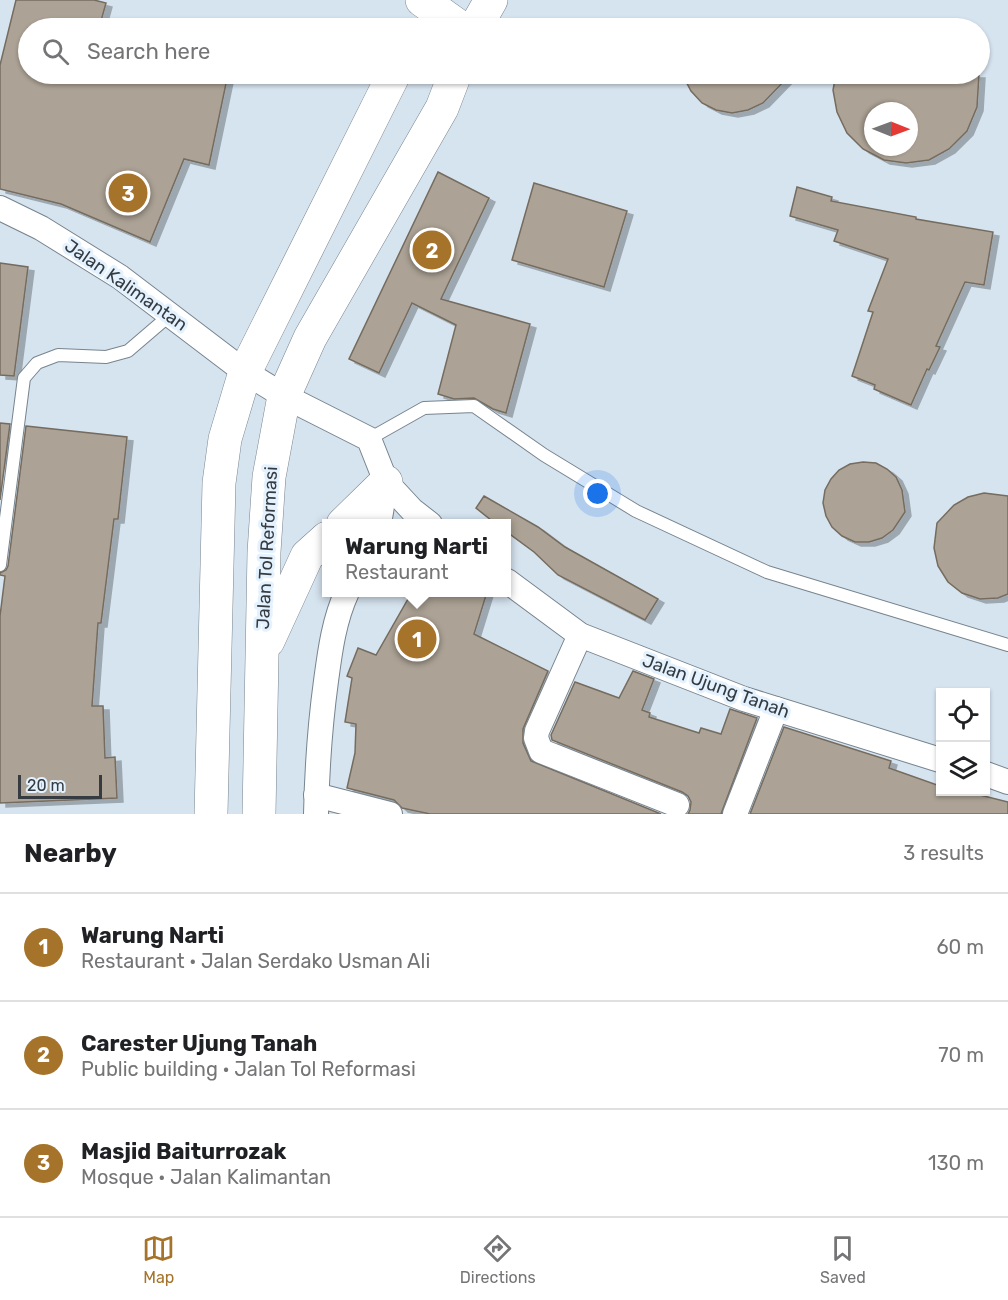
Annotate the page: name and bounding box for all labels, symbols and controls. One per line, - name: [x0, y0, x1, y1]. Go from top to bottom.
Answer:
- search box: [18, 18, 990, 84]
- icon: search: [39, 35, 72, 68]
- text: Search here: [87, 38, 210, 65]
- north arrow: [864, 102, 918, 156]
- pin: 3: [108, 170, 148, 216]
- pin: 2: [412, 228, 452, 272]
- street label: Jalan Kalimantan: [60, 234, 192, 336]
- street label: Jalan Tol Reformasi: [252, 466, 282, 630]
- your location: [583, 479, 612, 508]
- popup: [322, 519, 511, 597]
- text: Warung Narti: [345, 533, 488, 560]
- text: Restaurant: [345, 560, 449, 584]
- pin: 1: [398, 616, 436, 662]
- street label: Jalan Ujung Tanah: [639, 649, 793, 723]
- map controls: [936, 688, 990, 796]
- button: locate: [936, 688, 990, 742]
- button: layers: [936, 742, 990, 796]
- scale bar: [18, 772, 102, 800]
- text: 20 m: [27, 776, 65, 795]
- text: Nearby: [24, 838, 117, 869]
- text: 3 results: [903, 841, 984, 865]
- text: Warung Narti: [81, 922, 224, 949]
- text: 1: [39, 935, 48, 959]
- text: 60 m: [937, 935, 984, 959]
- text: Restaurant · Jalan Serdako Usman Ali: [81, 949, 430, 973]
- text: Carester Ujung Tanah: [81, 1030, 317, 1057]
- text: 2: [37, 1043, 50, 1067]
- text: 70 m: [938, 1043, 984, 1067]
- text: Public building · Jalan Tol Reformasi: [81, 1057, 416, 1081]
- text: Masjid Baiturrozak: [81, 1138, 286, 1165]
- text: 3: [37, 1151, 50, 1175]
- text: 130 m: [928, 1151, 984, 1175]
- text: Mosque · Jalan Kalimantan: [81, 1165, 331, 1189]
- tab: Map: [142, 1232, 175, 1287]
- tab: Directions: [460, 1232, 536, 1287]
- tab: Saved: [820, 1232, 866, 1287]

